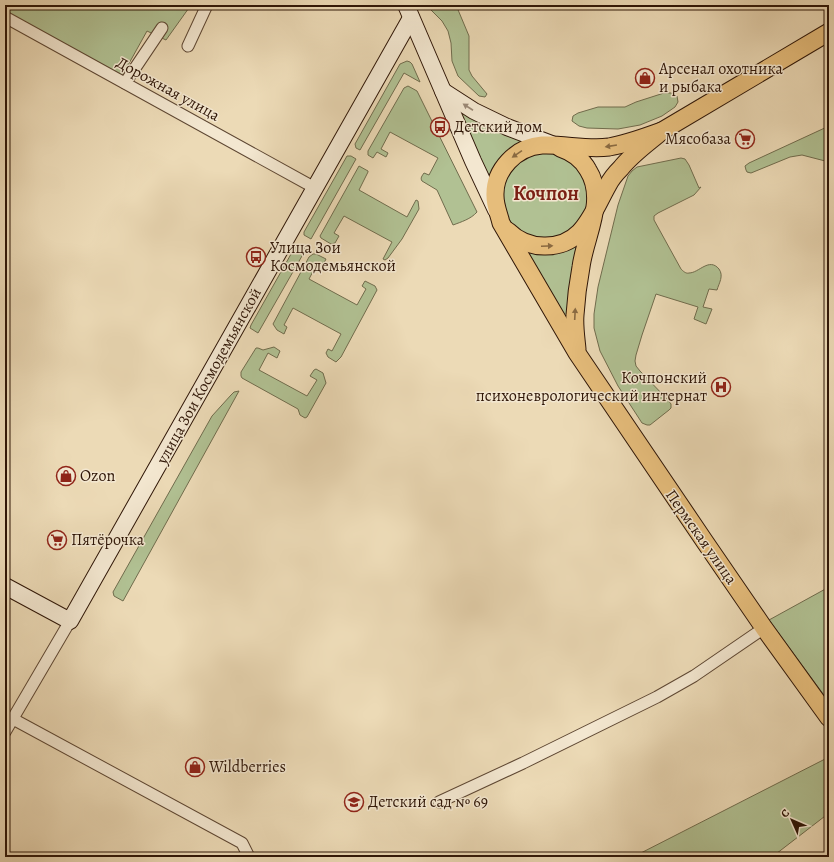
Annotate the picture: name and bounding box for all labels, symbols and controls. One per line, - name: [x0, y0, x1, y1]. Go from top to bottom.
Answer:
- street label: Дорожная улица: [112, 52, 224, 127]
- place label: Арсенал охотника и рыбака: [658, 58, 783, 98]
- shop icon: Арсенал охотника и рыбака: [634, 67, 656, 89]
- one-way arrow: [462, 103, 474, 110]
- bus stop icon: Детский дом: [429, 116, 451, 138]
- place label: Детский дом: [454, 116, 543, 138]
- place label: Мясобаза: [665, 128, 732, 150]
- supermarket icon: Мясобаза: [734, 128, 756, 150]
- one-way arrow: [605, 143, 617, 149]
- one-way arrow: [512, 150, 523, 158]
- district label: Кочпон: [513, 180, 579, 207]
- place label: Улица Зои Космодемьянской: [270, 237, 396, 277]
- one-way arrow: [540, 243, 553, 249]
- bus stop icon: Улица Зои Космодемьянской: [245, 246, 267, 268]
- street label: улица Зои Космодемьянской: [151, 284, 267, 469]
- one-way arrow: [572, 308, 579, 320]
- place label: Кочпонский психоневрологический интернат: [476, 367, 707, 407]
- hospital icon: Кочпонский психоневрологический интернат: [710, 376, 732, 398]
- shop icon: Ozon: [55, 465, 77, 487]
- place label: Ozon: [80, 465, 115, 487]
- street label: Пермская улица: [660, 485, 742, 589]
- supermarket icon: Пятёрочка: [46, 529, 68, 551]
- place label: Пятёрочка: [71, 529, 145, 551]
- shop icon: Wildberries: [184, 756, 206, 778]
- place label: Wildberries: [208, 756, 286, 778]
- school or university icon: Детский сад № 69: [343, 791, 365, 813]
- place label: Детский сад № 69: [368, 791, 488, 813]
- north arrow: [772, 800, 812, 840]
- text: С: [778, 805, 793, 821]

